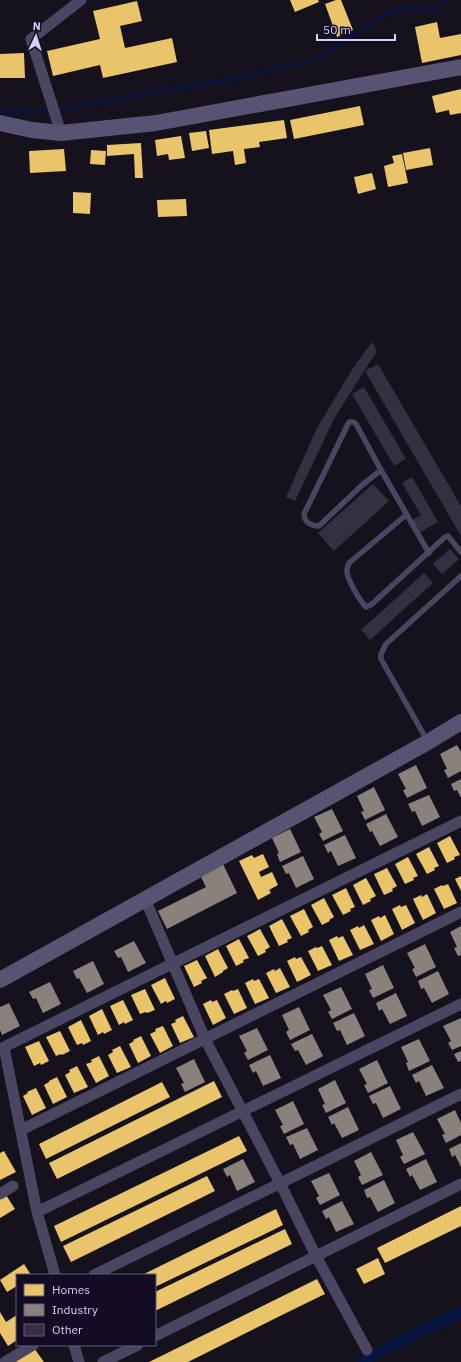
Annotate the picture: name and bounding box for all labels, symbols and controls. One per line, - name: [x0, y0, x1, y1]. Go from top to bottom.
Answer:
- north arrow: [16, 16, 56, 56]
- scale bar: [317, 16, 395, 42]
- text: N: [32, 19, 41, 33]
- text: 50 m: [323, 22, 351, 37]
- legend: [16, 1274, 156, 1346]
- text: Homes: [52, 1282, 90, 1297]
- text: Industry: [52, 1302, 98, 1317]
- text: Other: [52, 1322, 83, 1337]

